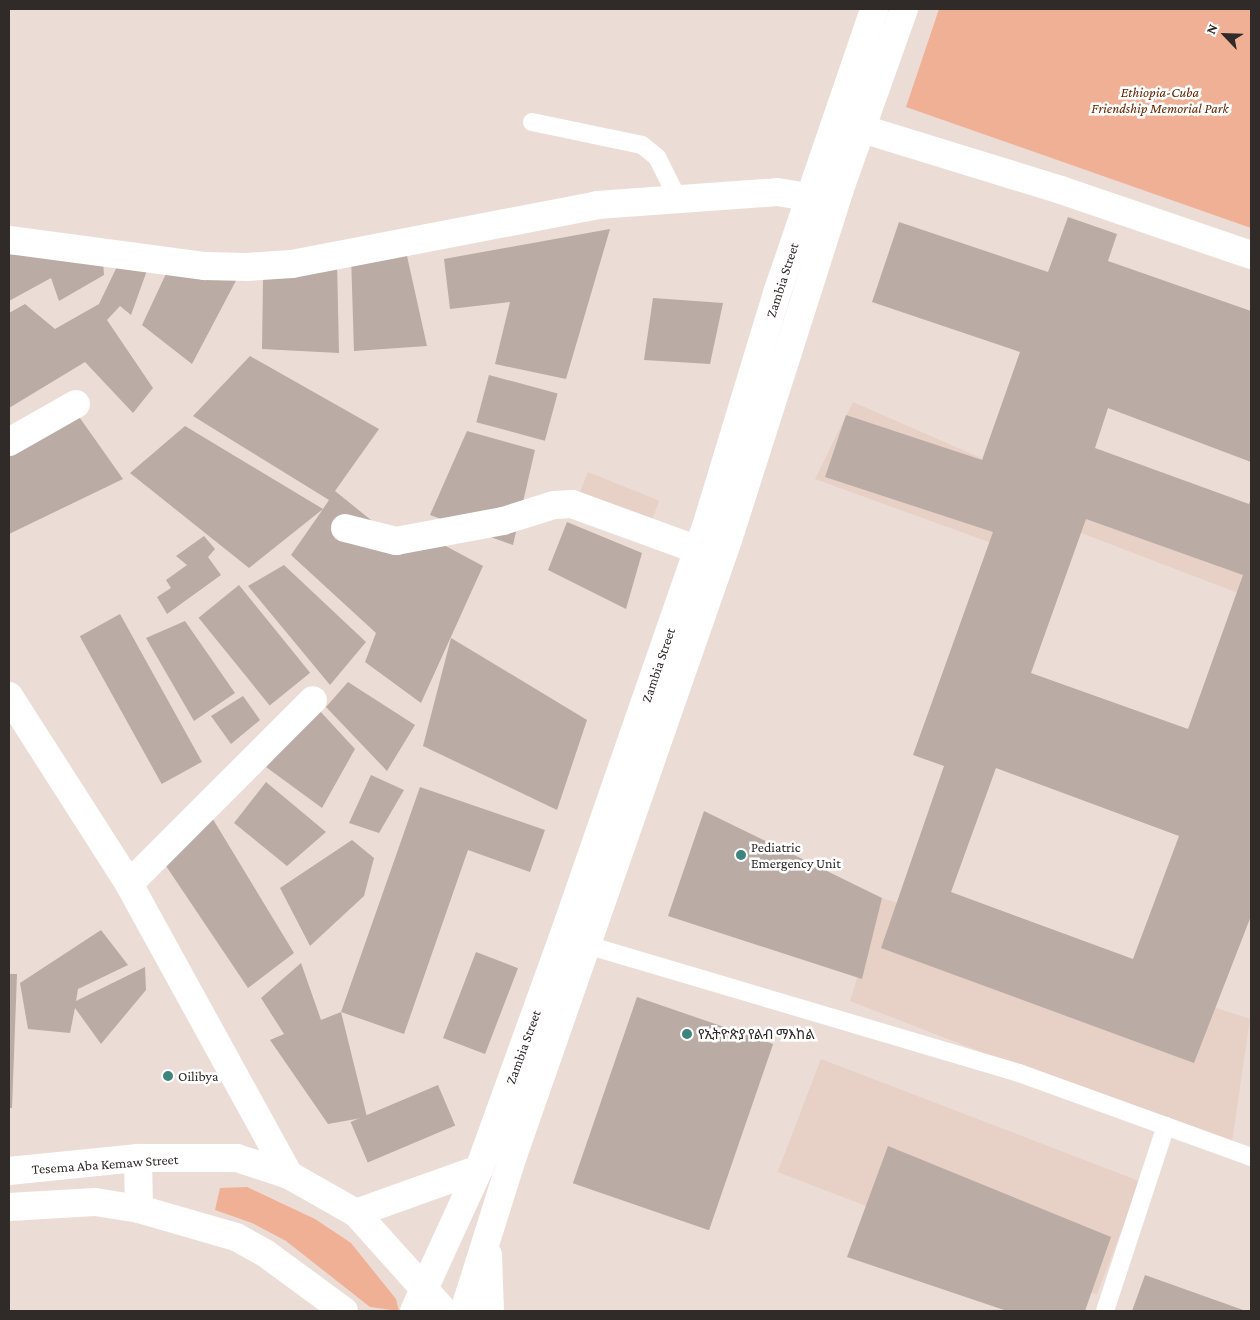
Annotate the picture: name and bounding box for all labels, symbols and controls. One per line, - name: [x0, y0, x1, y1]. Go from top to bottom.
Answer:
- north arrow: [1200, 10, 1250, 60]
- text: N: [1202, 21, 1221, 37]
- park label: Ethiopia-Cuba Friendship Memorial Park: [1091, 84, 1229, 116]
- street label: Zambia Street: [762, 240, 802, 320]
- street label: Zambia Street: [637, 625, 679, 705]
- place label: Pediatric Emergency Unit: [751, 839, 841, 872]
- marker: Pediatric Emergency Unit: [735, 849, 747, 861]
- street label: Zambia Street: [502, 1008, 544, 1086]
- place label: የኢትዮጵያ የልብ ማእከል: [698, 1026, 815, 1042]
- marker: የኢትዮጵያ የልብ ማእከል: [680, 1027, 694, 1041]
- place label: Oilibya: [178, 1068, 218, 1084]
- marker: Oilibya: [162, 1070, 174, 1082]
- street label: Tesema Aba Kemaw Street: [31, 1150, 179, 1178]

